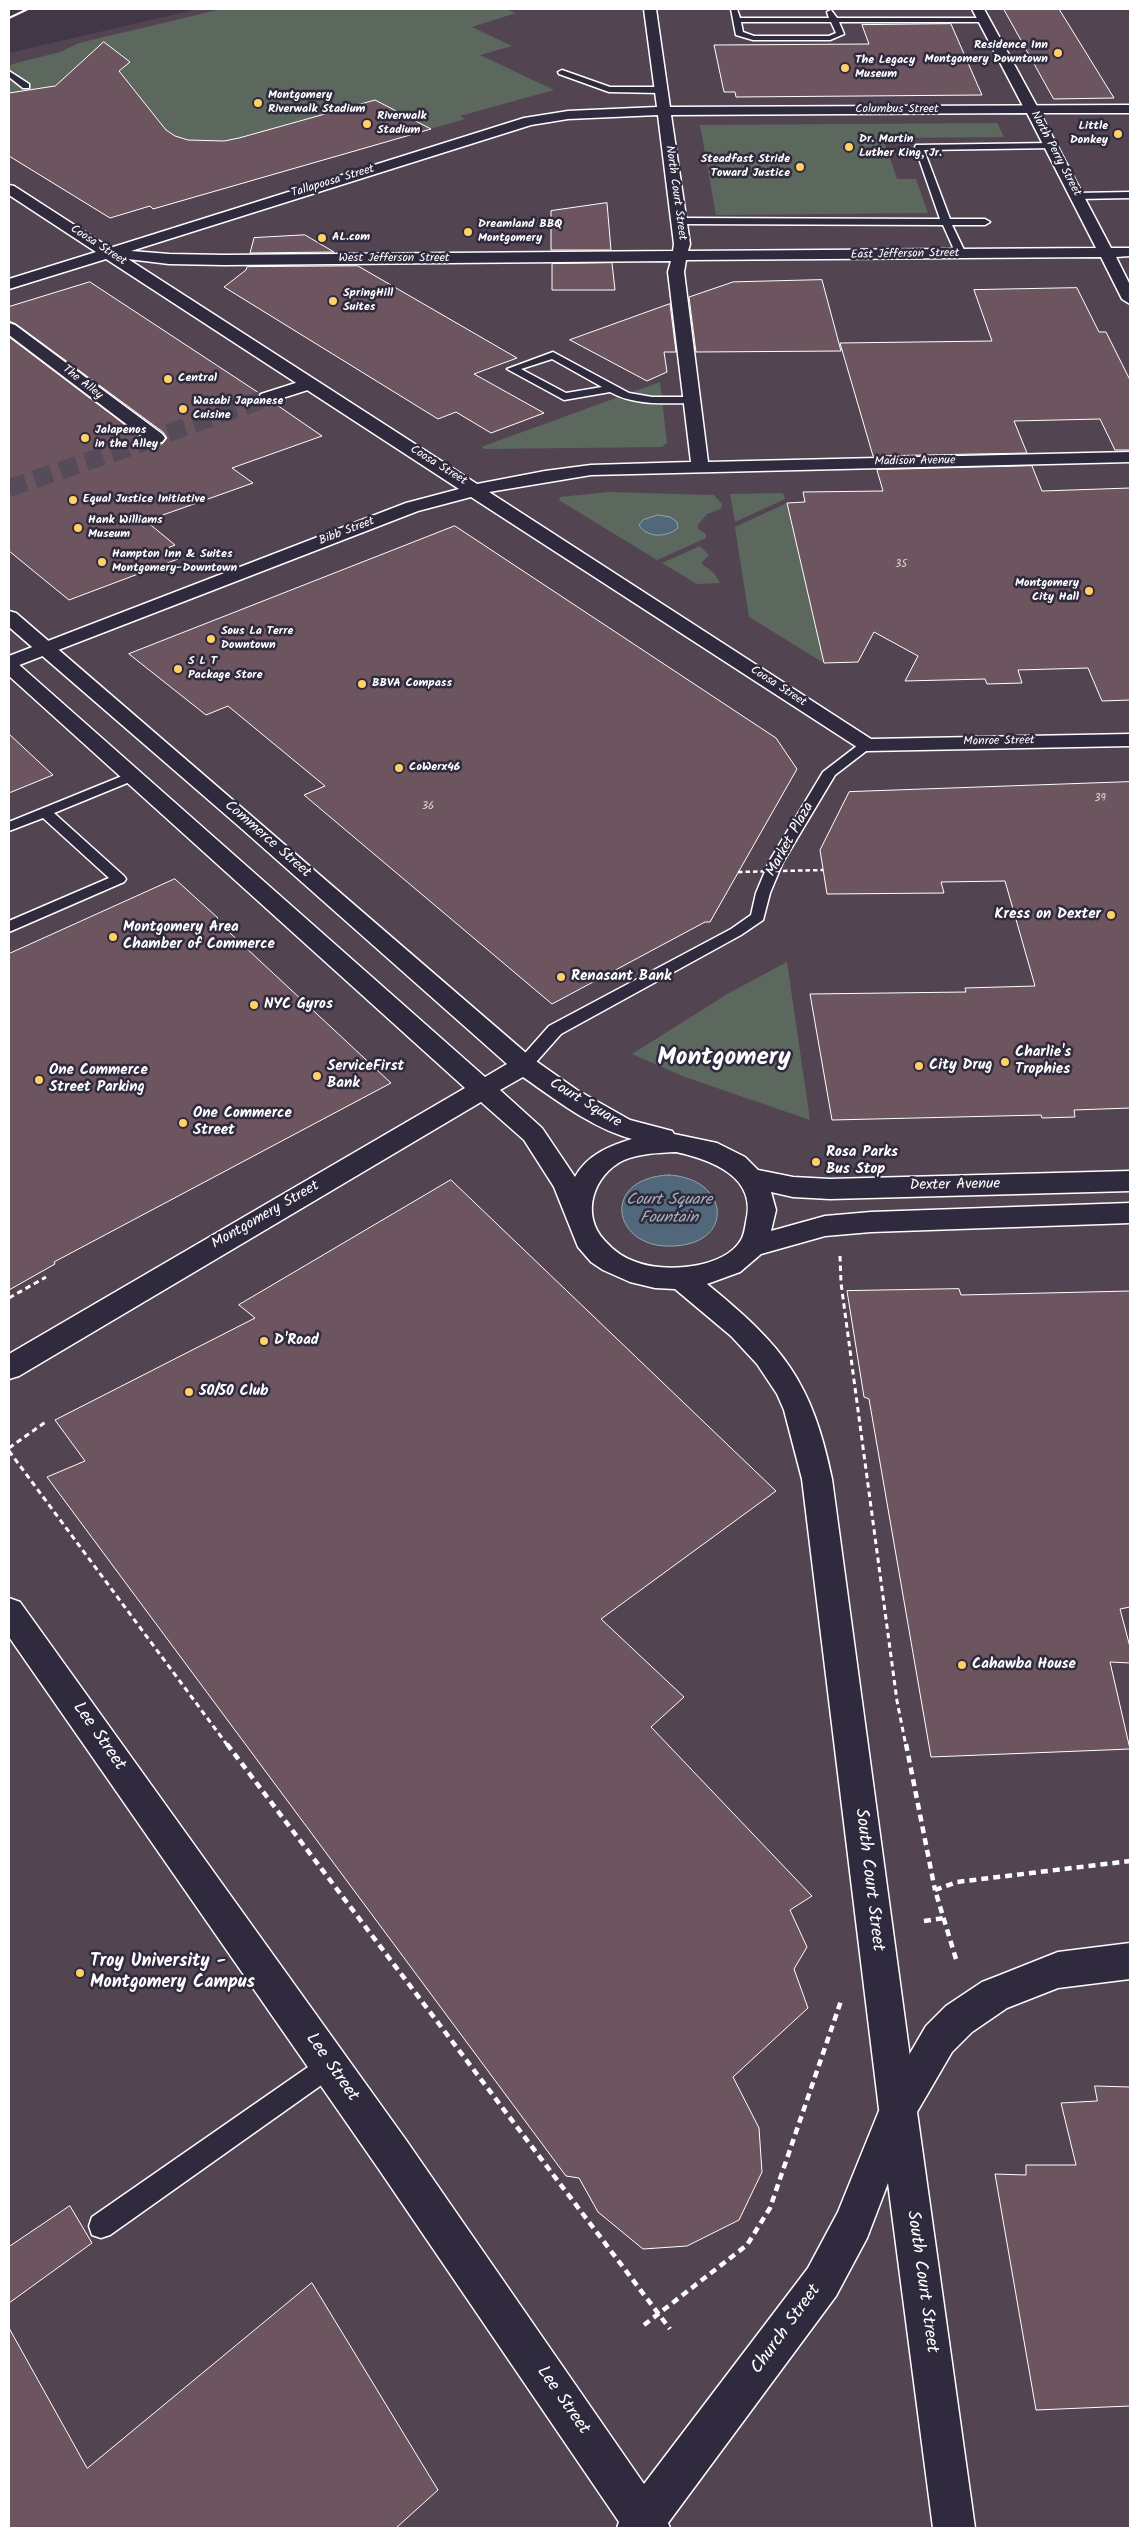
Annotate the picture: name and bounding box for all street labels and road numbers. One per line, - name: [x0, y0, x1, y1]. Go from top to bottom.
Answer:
- street label: Columbus Street: [855, 103, 939, 117]
- street label: North Perry Street: [1027, 109, 1083, 199]
- street label: North Court Street: [661, 145, 689, 241]
- street label: Tallapoosa Street: [290, 163, 376, 201]
- street label: Coosa Street: [67, 223, 129, 269]
- street label: East Jefferson Street: [850, 247, 960, 263]
- street label: West Jefferson Street: [339, 252, 449, 266]
- street label: The Alley: [59, 363, 105, 403]
- street label: Coosa Street: [407, 443, 469, 489]
- street label: Madison Avenue: [874, 454, 956, 470]
- street label: Bibb Street: [317, 515, 377, 549]
- street label: Coosa Street: [747, 664, 809, 710]
- street label: Monroe Street: [963, 734, 1035, 750]
- street label: Commerce Street: [220, 797, 314, 883]
- street label: Market Plaza: [763, 800, 819, 880]
- street label: Court Square: [546, 1075, 624, 1133]
- street label: Dexter Avenue: [910, 1176, 1000, 1196]
- street label: Montgomery Street: [209, 1178, 323, 1254]
- street label: Lee Street: [67, 1698, 129, 1776]
- street label: South Court Street: [849, 1807, 887, 1953]
- street label: Lee Street: [300, 2029, 362, 2107]
- street label: South Court Street: [900, 2209, 942, 2355]
- street label: Church Street: [747, 2281, 827, 2379]
- street label: Lee Street: [531, 2362, 593, 2440]

